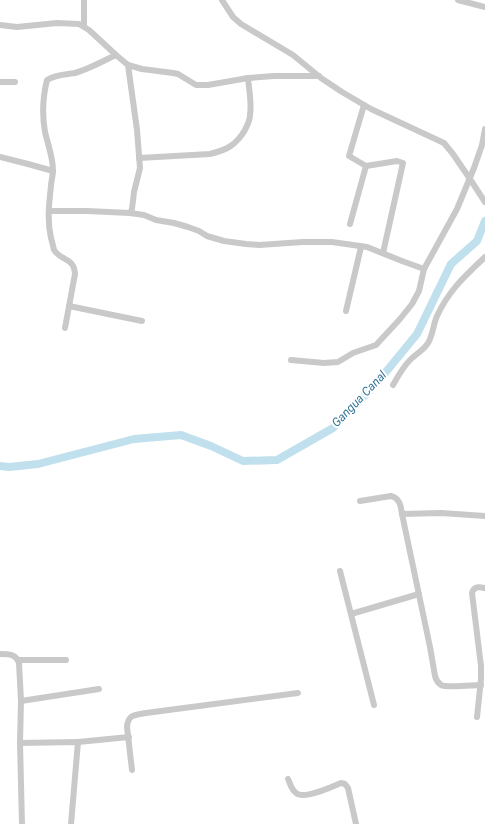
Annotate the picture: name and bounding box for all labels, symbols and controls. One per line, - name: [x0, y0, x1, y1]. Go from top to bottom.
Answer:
- water label: Gangua Canal: [329, 368, 389, 430]

